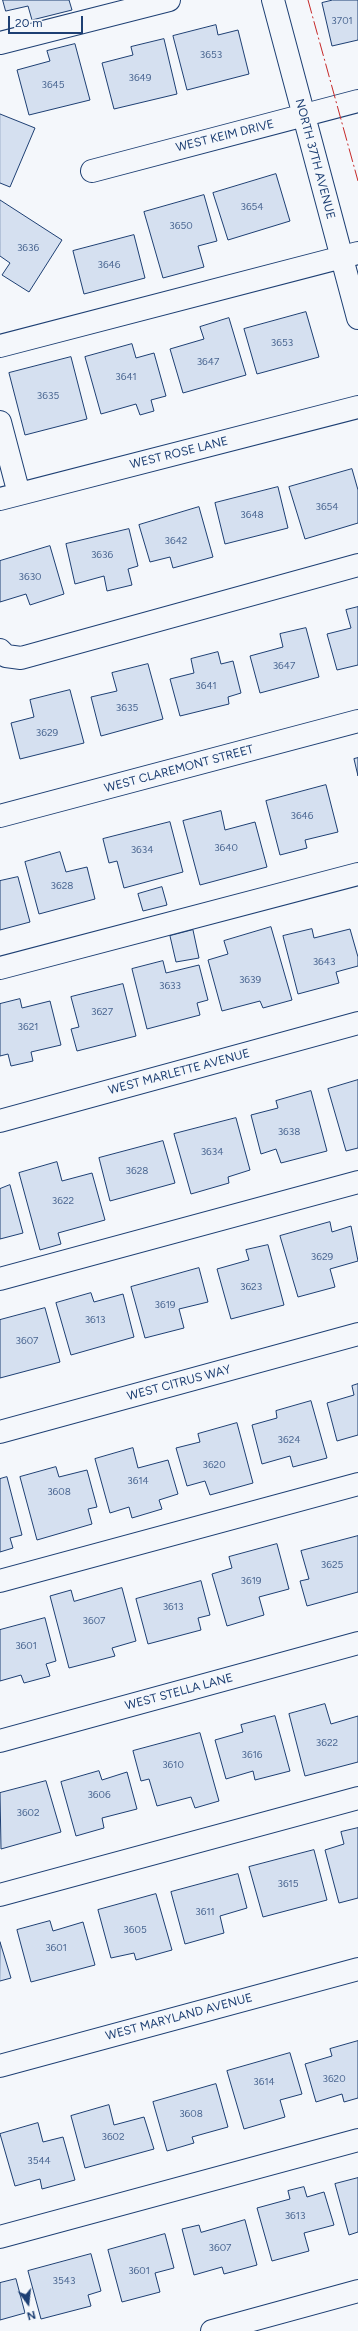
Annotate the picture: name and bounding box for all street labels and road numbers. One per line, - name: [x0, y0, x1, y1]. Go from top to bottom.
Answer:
- street label: NORTH 37TH AVENUE: [292, 97, 338, 221]
- street label: WEST KEIM DRIVE: [174, 117, 276, 155]
- street label: WEST ROSE LANE: [128, 434, 230, 472]
- street label: WEST CLAREMONT STREET: [103, 742, 255, 796]
- street label: WEST MARLETTE AVENUE: [107, 1046, 251, 1098]
- street label: WEST CITRUS WAY: [126, 1362, 232, 1404]
- street label: WEST STELLA LANE: [124, 1671, 234, 1713]
- street label: WEST MARYLAND AVENUE: [104, 1990, 254, 2044]

